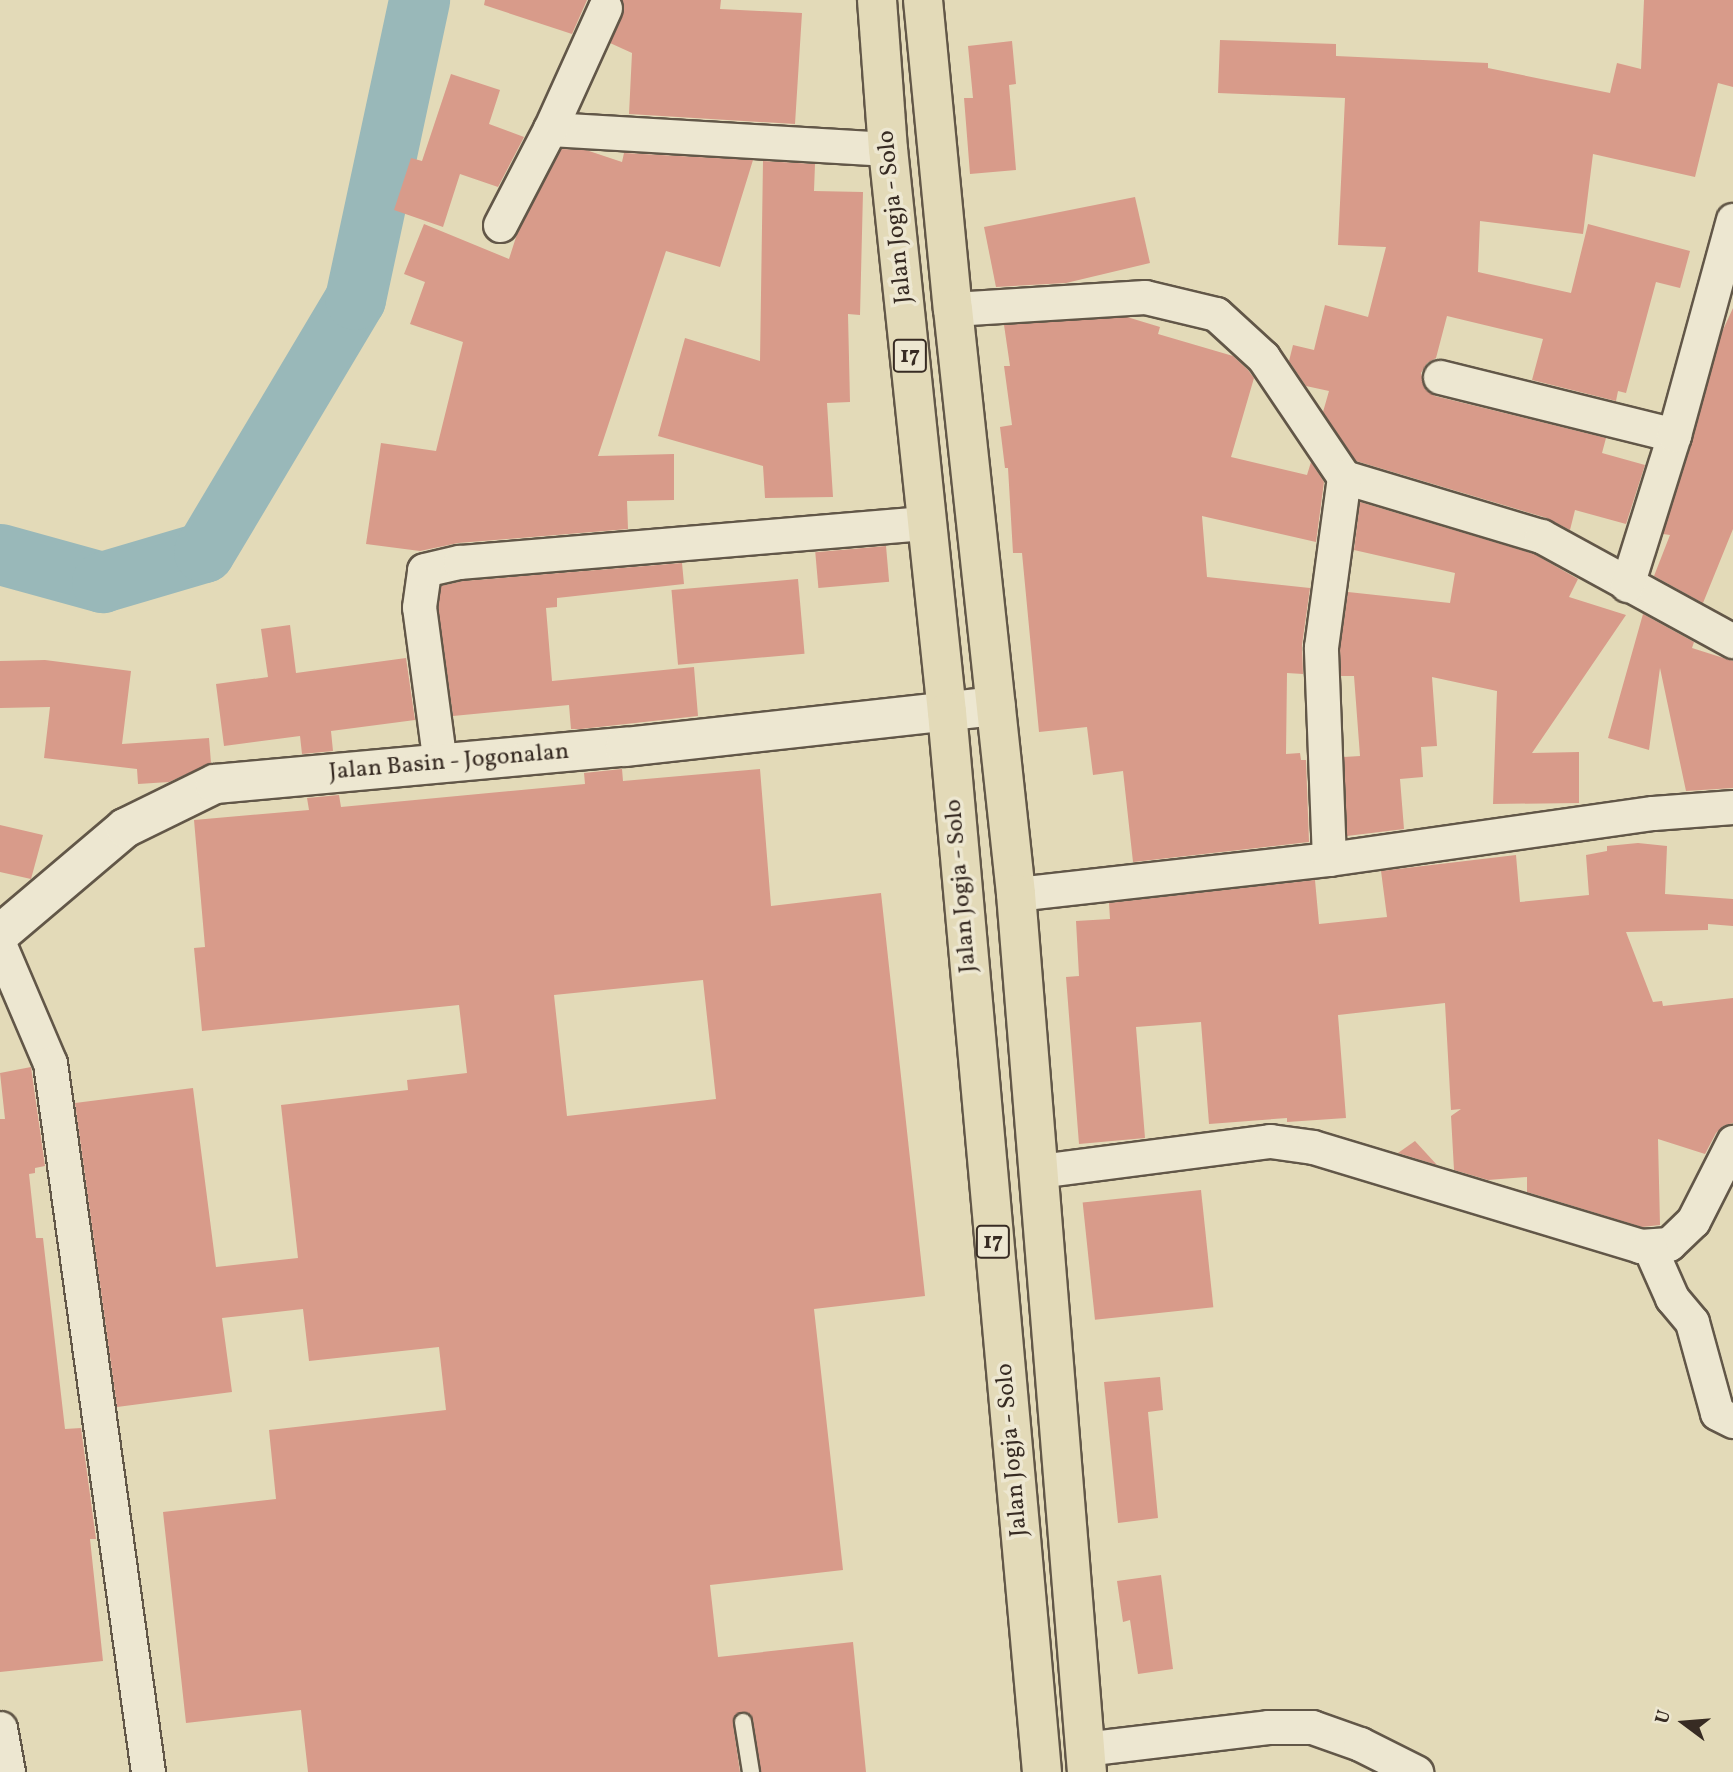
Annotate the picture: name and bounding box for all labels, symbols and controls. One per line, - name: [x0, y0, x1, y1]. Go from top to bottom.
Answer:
- street label: Jalan Jogja - Solo: [873, 128, 919, 306]
- road number: 17: [892, 336, 928, 376]
- street label: Jalan Basin - Jogonalan: [327, 738, 571, 788]
- street label: Jalan Jogja - Solo: [940, 798, 984, 974]
- road number: 17: [976, 1222, 1010, 1261]
- street label: Jalan Jogja - Solo: [991, 1362, 1035, 1538]
- north arrow: [1649, 1688, 1719, 1758]
- text: U: [1650, 1707, 1678, 1727]

